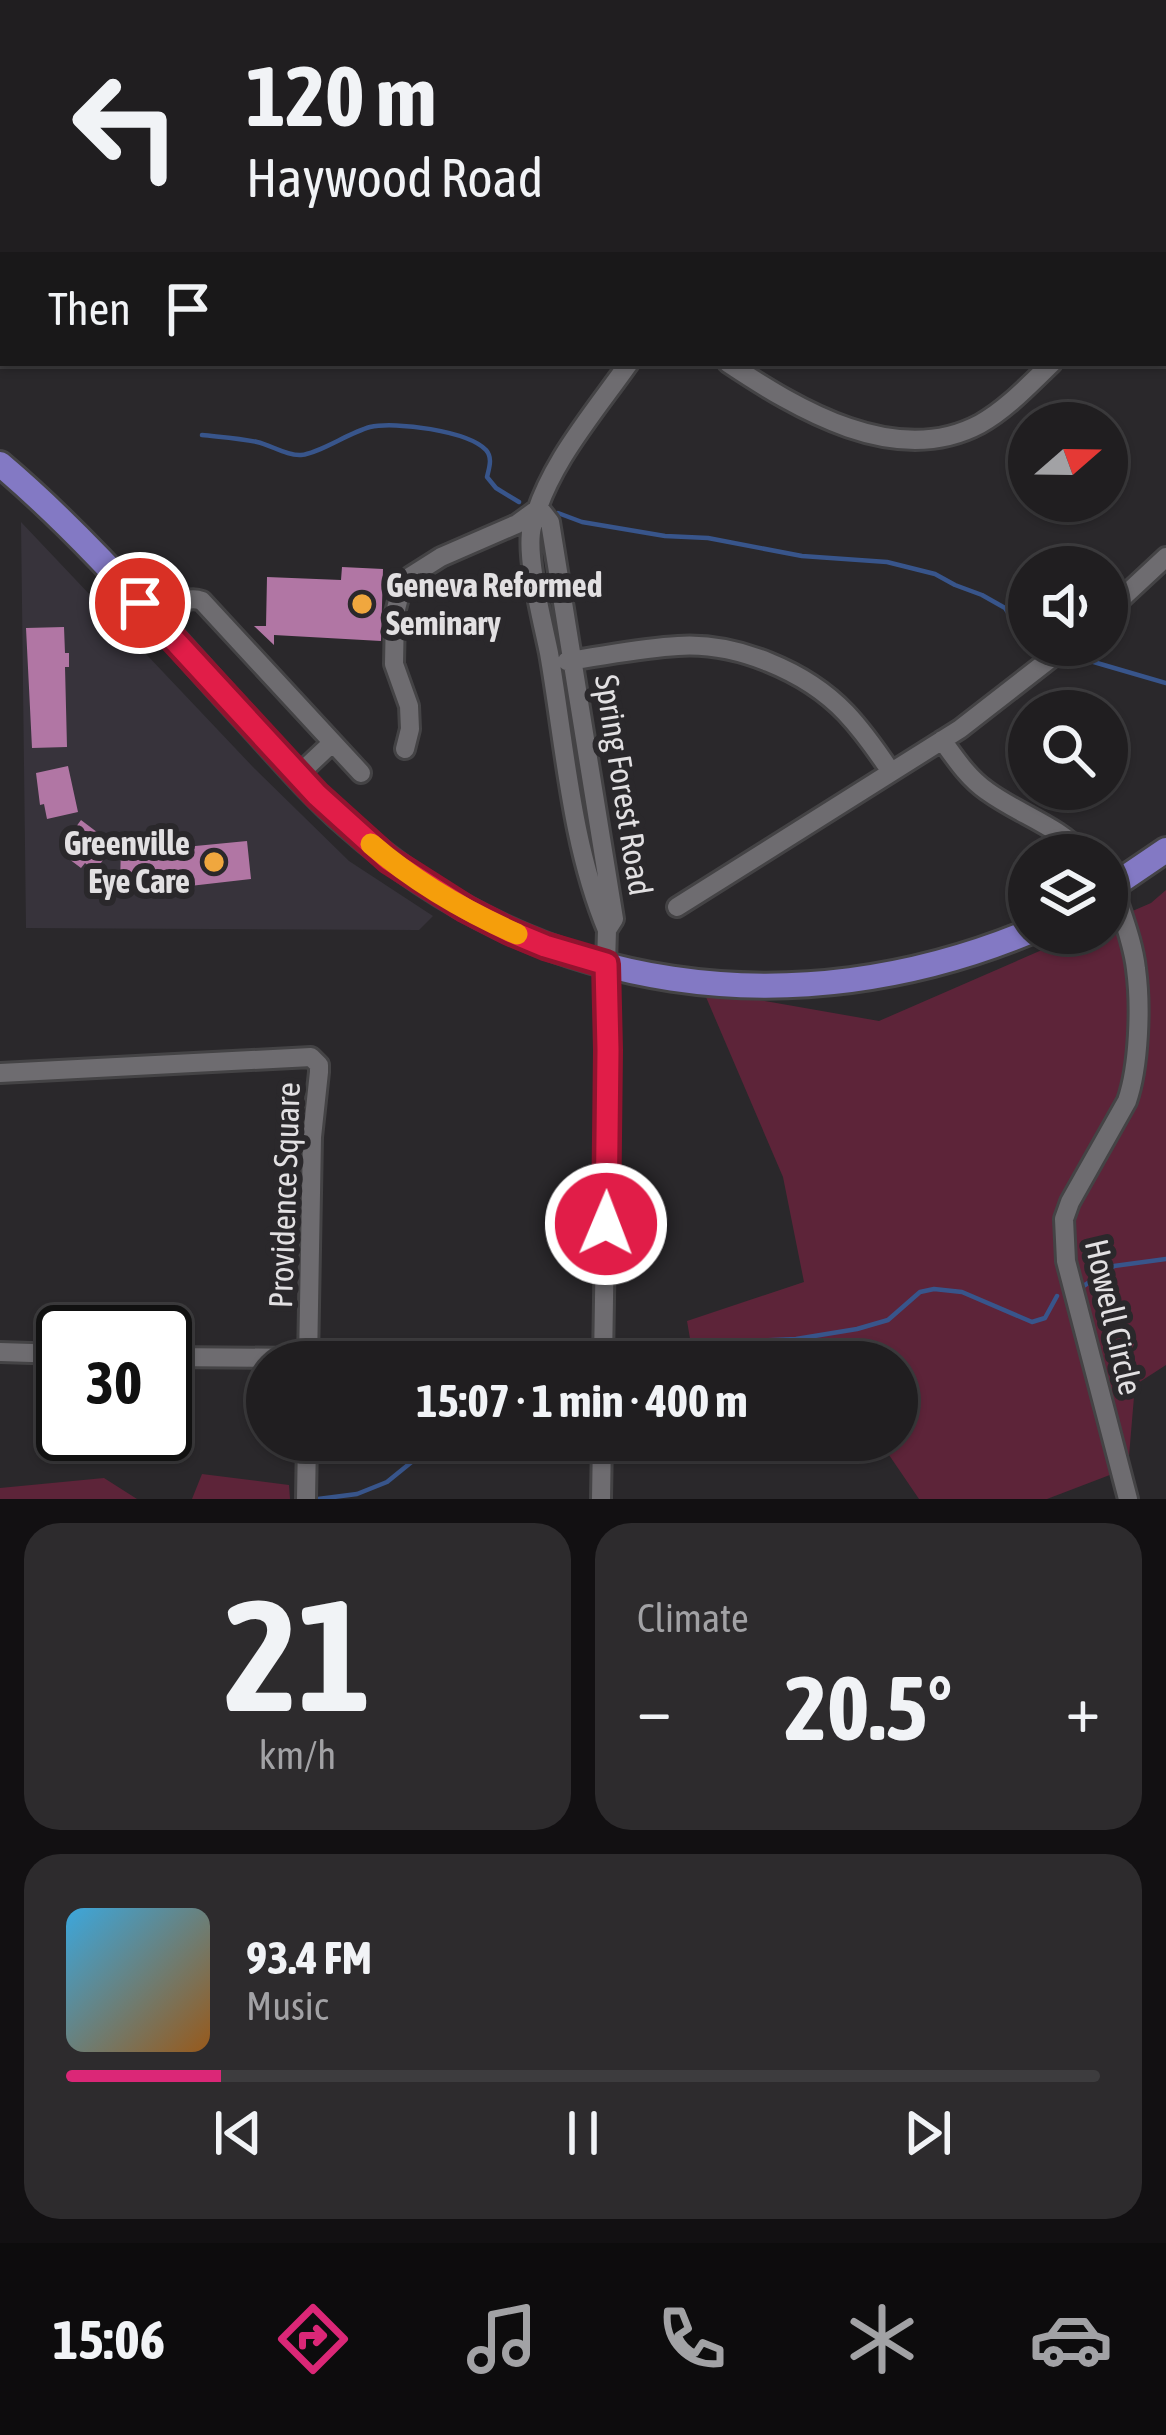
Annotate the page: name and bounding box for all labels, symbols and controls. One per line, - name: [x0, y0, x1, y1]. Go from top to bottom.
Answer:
- icon: left: [48, 48, 204, 204]
- text: 120 m: [246, 48, 436, 144]
- text: Haywood Road: [246, 147, 543, 208]
- icon: arrive: [155, 276, 221, 342]
- text: Then: [48, 283, 131, 335]
- north arrow: [1008, 402, 1128, 522]
- map controls: [1008, 402, 1128, 954]
- button: sound: [1008, 546, 1128, 666]
- pin: [89, 552, 191, 654]
- place label: Geneva Reformed Seminary: [386, 566, 602, 642]
- icon: arrive: [107, 570, 173, 636]
- marker: Geneva Reformed Seminary: [349, 591, 375, 617]
- street label: Spring Forest Road: [588, 672, 660, 898]
- button: search: [1008, 690, 1128, 810]
- place label: Greenville Eye Care: [64, 824, 190, 900]
- button: layers: [1008, 834, 1128, 954]
- marker: Greenville Eye Care: [201, 849, 227, 875]
- street label: Providence Square: [261, 1081, 307, 1309]
- position arrow: [543, 1161, 669, 1287]
- street label: Howell Circle: [1078, 1236, 1150, 1398]
- speed limit sign: 30: [36, 1305, 192, 1461]
- text: 15:07 · 1 min · 400 m: [416, 1375, 748, 1427]
- text: 21: [224, 1565, 371, 1744]
- text: Climate: [637, 1596, 749, 1640]
- text: 20.5°: [785, 1656, 952, 1759]
- text: −: [637, 1670, 671, 1746]
- text: +: [1066, 1670, 1100, 1746]
- text: km/h: [259, 1733, 336, 1777]
- text: 93.4 FM: [246, 1932, 372, 1984]
- text: Music: [246, 1984, 328, 2028]
- icon: previous: [205, 2100, 271, 2166]
- icon: pause: [550, 2100, 616, 2166]
- icon: next: [895, 2100, 961, 2166]
- icon: directions: [271, 2297, 355, 2381]
- icon: music: [460, 2297, 544, 2381]
- icon: phone: [650, 2297, 734, 2381]
- icon: climate: [840, 2297, 924, 2381]
- icon: car: [1029, 2297, 1113, 2381]
- text: 15:06: [53, 2309, 165, 2370]

